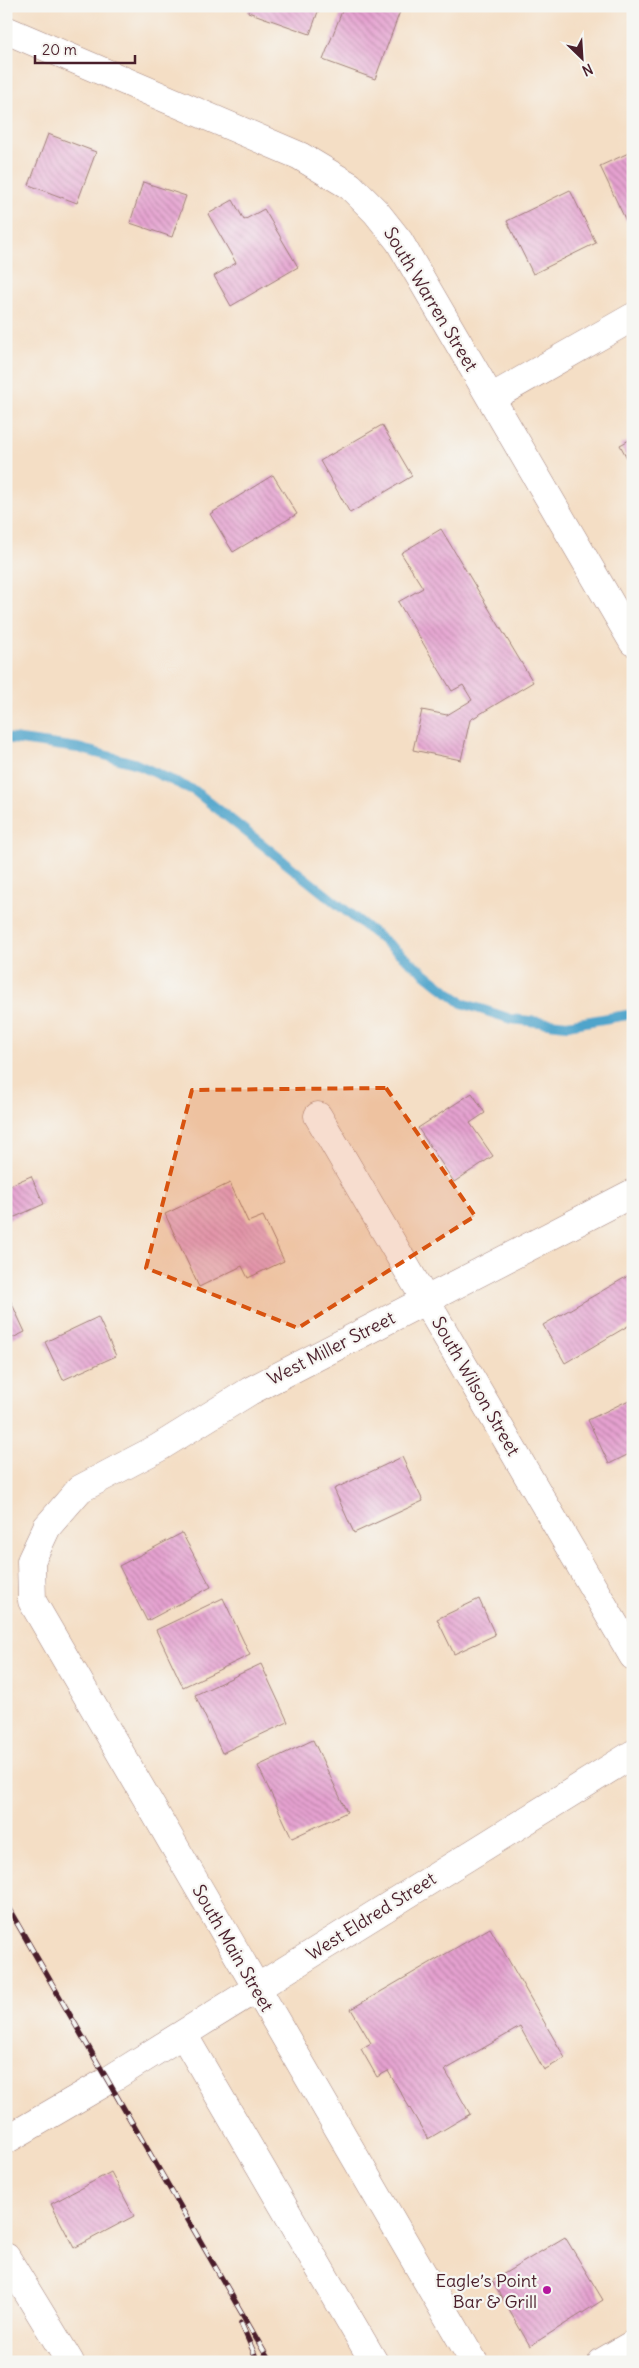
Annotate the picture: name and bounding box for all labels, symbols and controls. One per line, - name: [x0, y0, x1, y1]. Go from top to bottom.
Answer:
- scale bar: [35, 32, 135, 64]
- north arrow: [556, 32, 606, 82]
- text: 20 m: [42, 40, 77, 59]
- text: N: [579, 60, 596, 80]
- street label: South Warren Street: [379, 223, 483, 375]
- street label: West Miller Street: [263, 1306, 399, 1390]
- street label: South Wilson Street: [427, 1312, 525, 1460]
- street label: West Eldred Street: [302, 1867, 440, 1965]
- street label: South Main Street: [187, 1880, 279, 2016]
- place label: Eagle’s Point Bar & Grill: [436, 2269, 537, 2313]
- marker: Eagle’s Point Bar & Grill: [541, 2284, 553, 2296]

